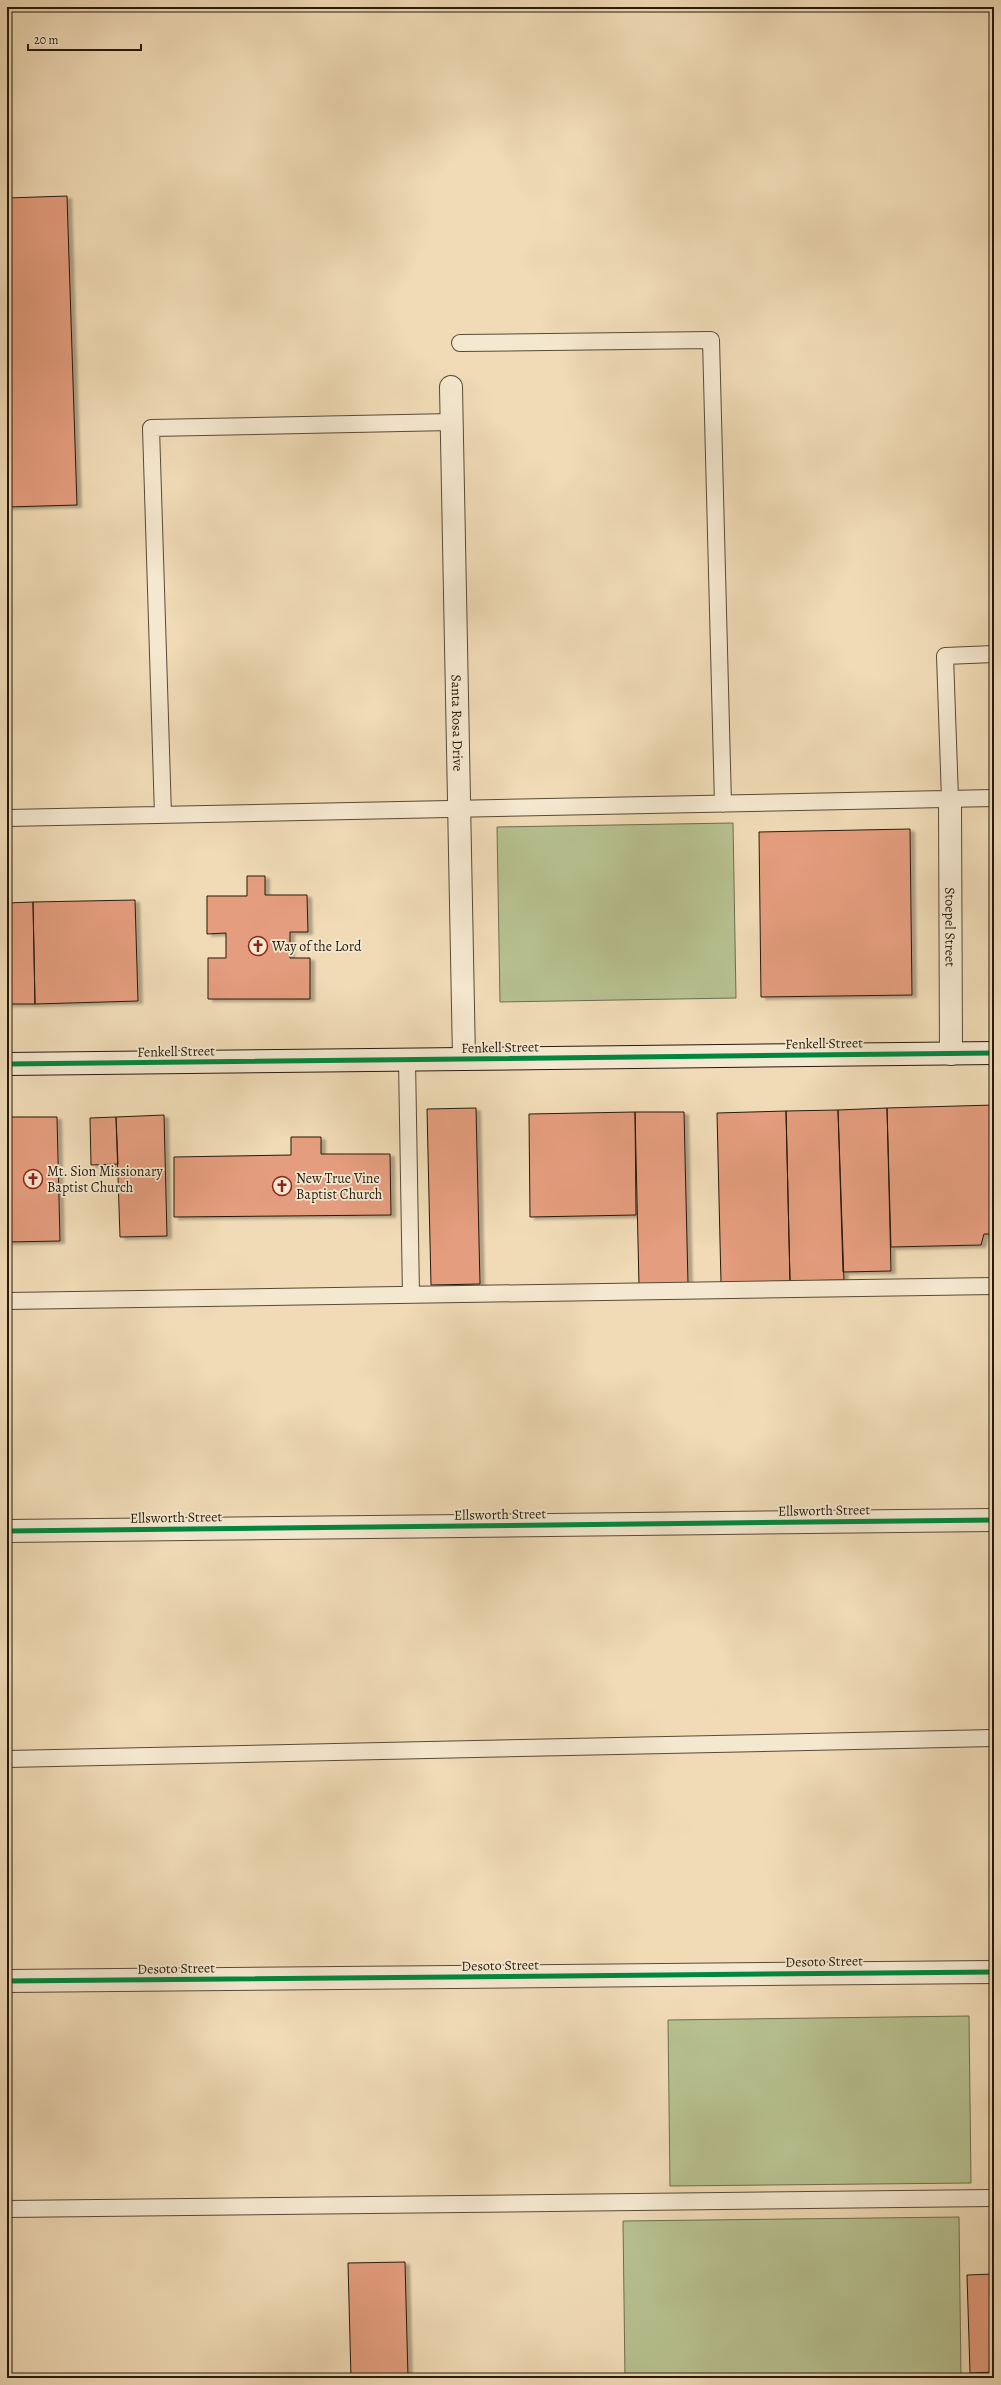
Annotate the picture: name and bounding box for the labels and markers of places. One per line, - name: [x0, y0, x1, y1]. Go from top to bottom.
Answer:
- church icon: Way of the Lord: [247, 935, 269, 957]
- place label: Way of the Lord: [271, 937, 362, 956]
- place label: Mt. Sion Missionary Baptist Church: [47, 1162, 163, 1197]
- church icon: Mt. Sion Missionary Baptist Church: [22, 1168, 44, 1190]
- place label: New True Vine Baptist Church: [296, 1169, 383, 1204]
- church icon: New True Vine Baptist Church: [271, 1175, 293, 1197]

